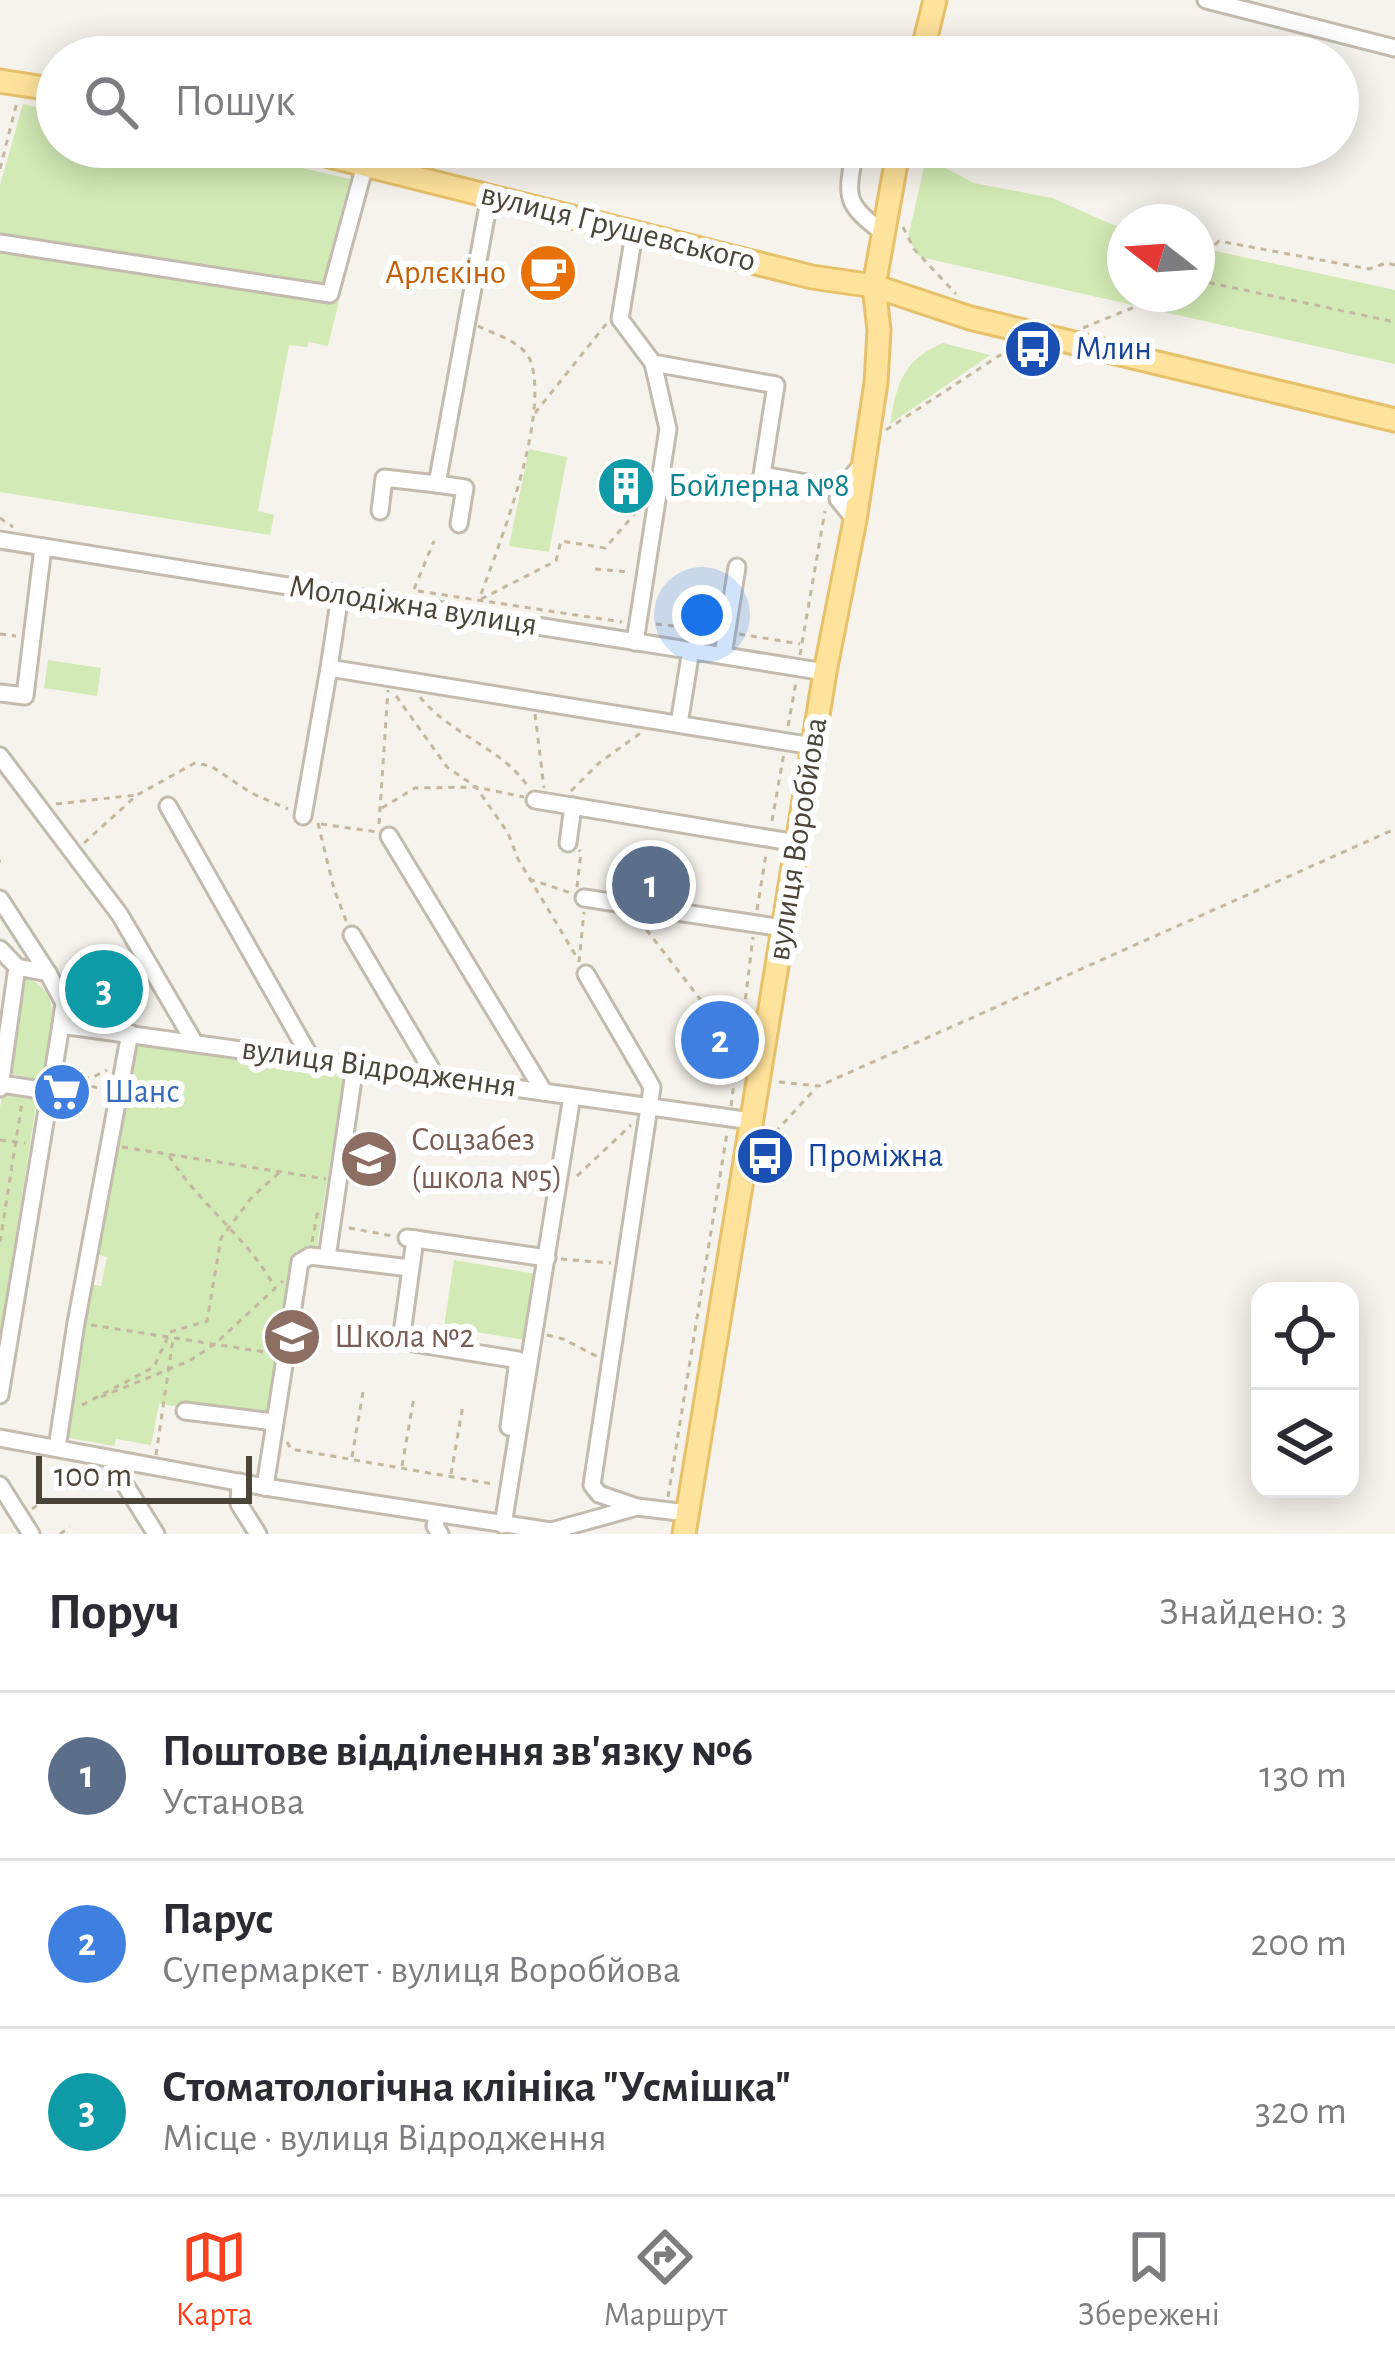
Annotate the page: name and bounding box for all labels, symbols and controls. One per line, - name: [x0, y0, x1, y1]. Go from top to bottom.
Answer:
- search box: [36, 36, 1359, 168]
- icon: search: [78, 69, 144, 135]
- text: Пошук: [174, 79, 295, 124]
- street label: вулиця Грушевського: [477, 178, 759, 278]
- north arrow: [1107, 204, 1215, 312]
- cafe icon: Арлєкіно: [517, 242, 579, 304]
- place label: Арлєкіно: [385, 257, 506, 290]
- bus stop icon: Млин: [1002, 318, 1064, 380]
- place label: Млин: [1075, 333, 1152, 366]
- building icon: Бойлерна №8: [595, 455, 657, 517]
- place label: Бойлерна №8: [668, 470, 850, 503]
- street label: Молодіжна вулиця: [287, 570, 539, 642]
- your location: [672, 585, 732, 645]
- street label: вулиця Воробйова: [762, 715, 834, 963]
- pin: 1: [612, 840, 690, 930]
- pin: 3: [65, 944, 143, 1034]
- pin: 2: [681, 995, 759, 1085]
- street label: вулиця Відродження: [239, 1032, 519, 1104]
- supermarket icon: Шанс: [31, 1061, 93, 1123]
- place label: Шанс: [104, 1076, 180, 1109]
- place label: Соцзабез (школа №5): [411, 1124, 563, 1195]
- bus stop icon: Проміжна: [734, 1125, 796, 1187]
- school or university icon: Соцзабез (школа №5): [338, 1128, 400, 1190]
- place label: Проміжна: [807, 1140, 943, 1173]
- map controls: [1251, 1282, 1359, 1498]
- button: locate: [1251, 1282, 1359, 1390]
- school or university icon: Школа №2: [261, 1306, 323, 1368]
- place label: Школа №2: [334, 1321, 474, 1354]
- button: layers: [1251, 1390, 1359, 1498]
- scale bar: [36, 1450, 252, 1503]
- text: 100 m: [54, 1460, 132, 1493]
- text: Поруч: [48, 1587, 180, 1638]
- text: Знайдено: 3: [1159, 1593, 1347, 1632]
- text: Поштове відділення зв'язку №6: [162, 1729, 753, 1774]
- text: 1: [80, 1756, 94, 1795]
- text: 130 m: [1259, 1756, 1347, 1795]
- text: Установа: [162, 1783, 305, 1822]
- text: Парус: [162, 1897, 274, 1942]
- text: 2: [78, 1924, 96, 1963]
- text: 200 m: [1250, 1924, 1347, 1963]
- text: Супермаркет · вулиця Воробйова: [162, 1951, 681, 1990]
- text: Стоматологічна клініка "Усмішка": [162, 2065, 791, 2110]
- text: 3: [79, 2092, 95, 2131]
- text: 320 m: [1255, 2092, 1347, 2131]
- text: Місце · вулиця Відродження: [162, 2119, 607, 2158]
- tab: Карта: [175, 2224, 253, 2336]
- tab: Маршрут: [603, 2224, 727, 2336]
- tab: Збережені: [1078, 2224, 1220, 2336]

